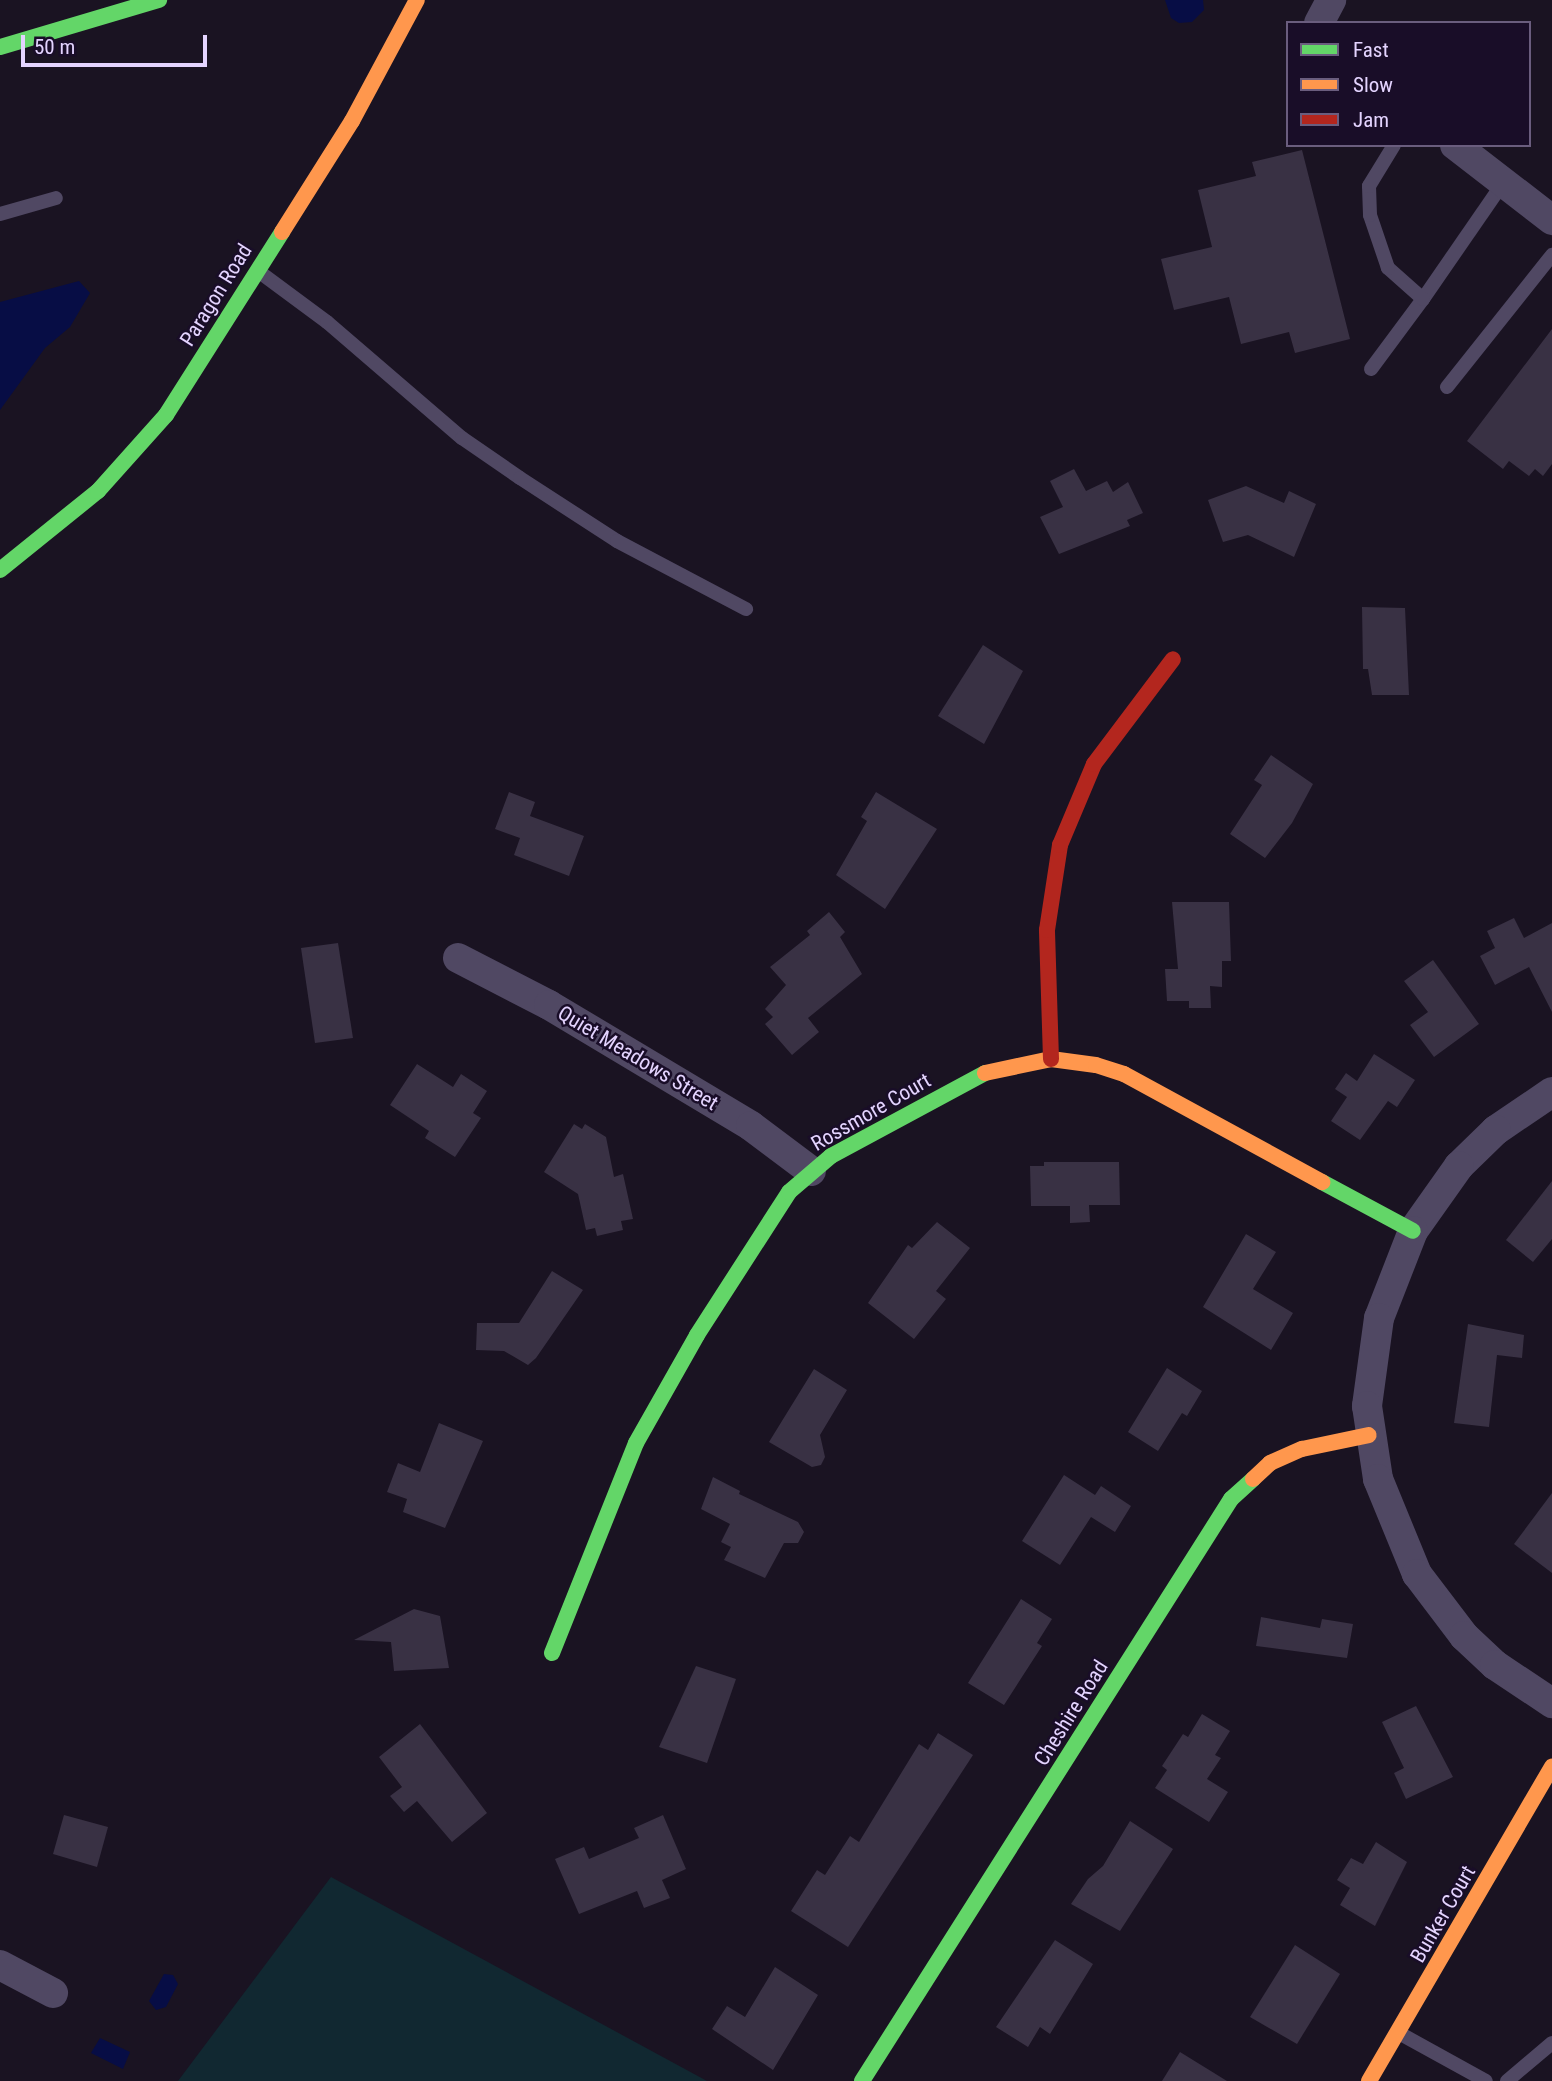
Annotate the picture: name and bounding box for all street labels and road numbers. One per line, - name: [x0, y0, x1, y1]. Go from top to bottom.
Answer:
- street label: Paragon Road: [175, 239, 257, 351]
- street label: Quiet Meadows Street: [553, 1000, 723, 1116]
- street label: Rossmore Court: [807, 1068, 935, 1156]
- street label: Cheshire Road: [1029, 1656, 1113, 1770]
- street label: Bunker Court: [1405, 1861, 1481, 1967]

